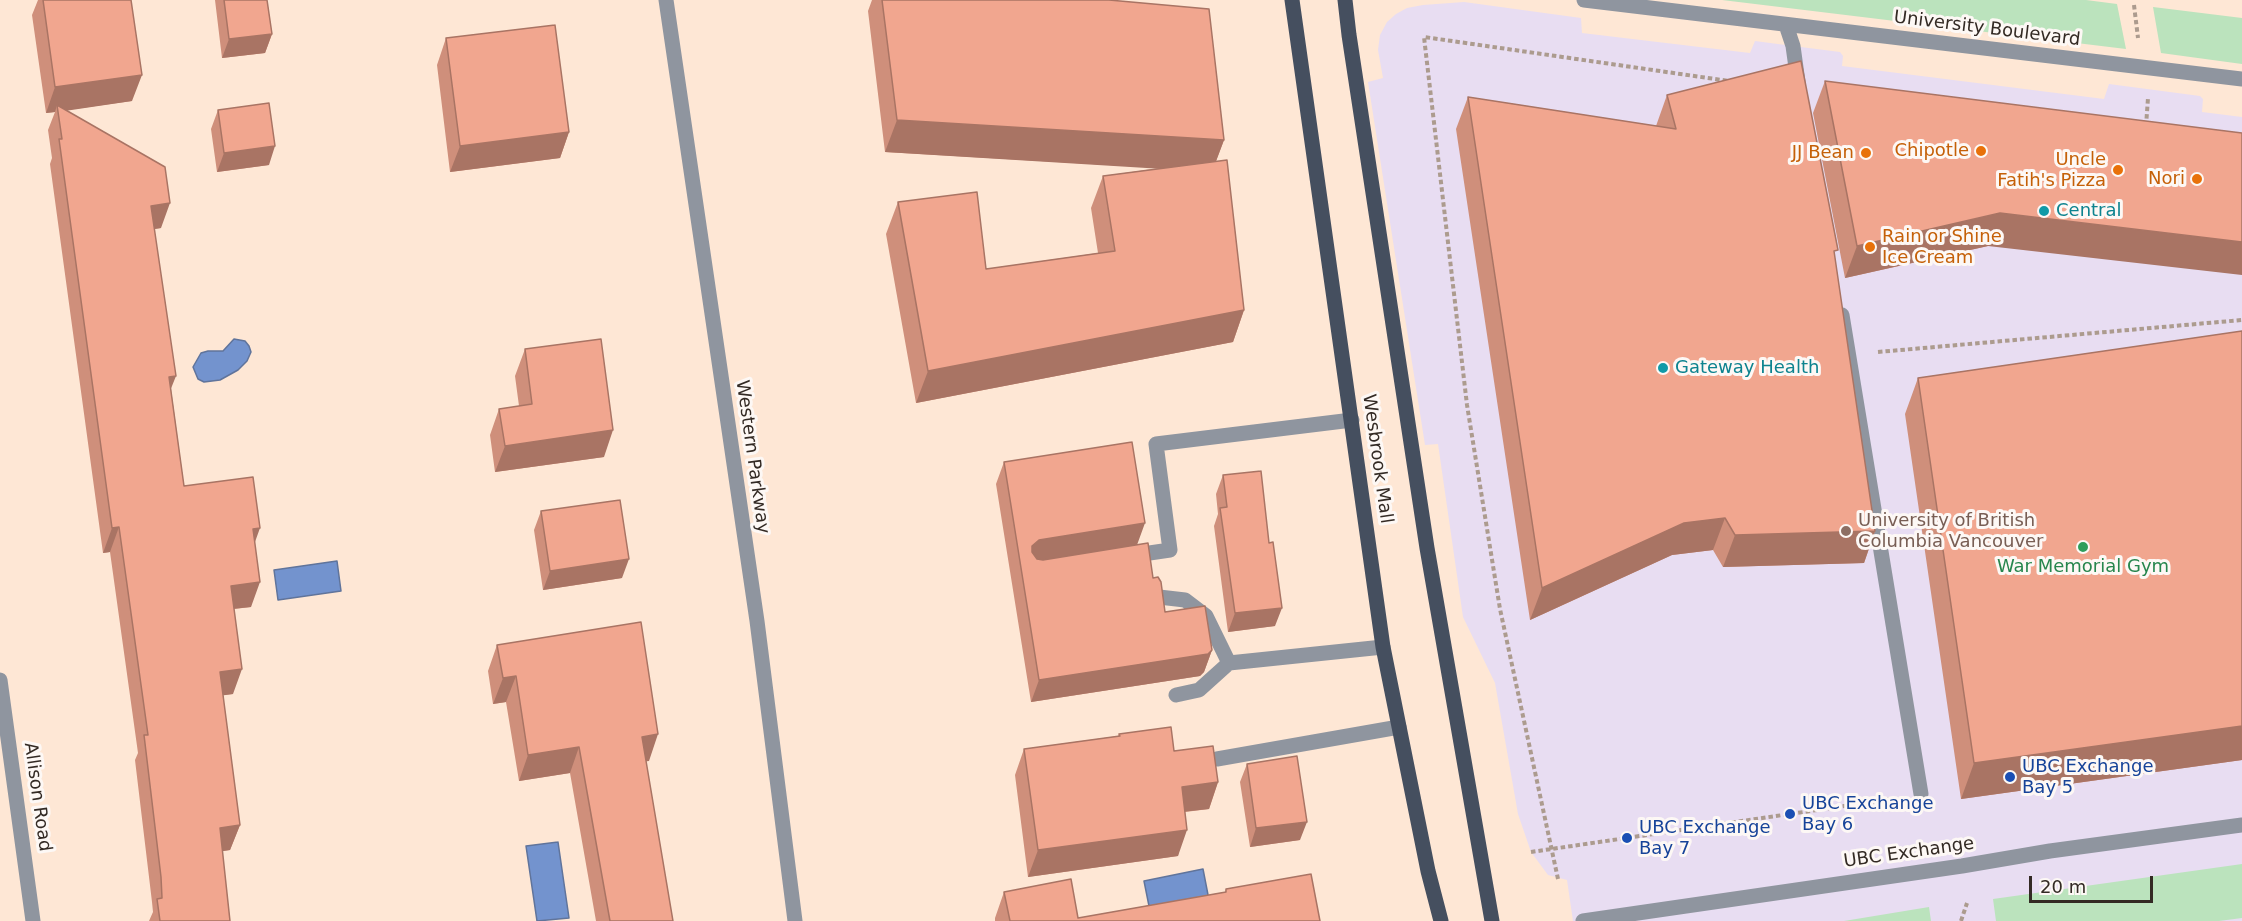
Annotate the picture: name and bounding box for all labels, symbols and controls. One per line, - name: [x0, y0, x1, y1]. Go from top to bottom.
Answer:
- street label: University Boulevard: [1893, 7, 2081, 51]
- place label: Chipotle: [1894, 140, 1969, 162]
- place label: JJ Bean: [1792, 142, 1854, 164]
- marker: Chipotle: [1974, 144, 1988, 158]
- marker: JJ Bean: [1859, 146, 1873, 160]
- place label: Uncle Fatih's Pizza: [1997, 149, 2106, 192]
- marker: Uncle Fatih's Pizza: [2111, 163, 2125, 177]
- place label: Nori: [2148, 168, 2185, 190]
- marker: Nori: [2190, 172, 2204, 186]
- place label: Central: [2056, 200, 2122, 222]
- marker: Central: [2037, 204, 2051, 218]
- place label: Rain or Shine Ice Cream: [1882, 226, 2002, 268]
- marker: Rain or Shine Ice Cream: [1863, 240, 1877, 254]
- place label: Gateway Health: [1675, 357, 1819, 379]
- marker: Gateway Health: [1656, 361, 1670, 375]
- street label: Western Parkway: [731, 379, 773, 535]
- street label: Wesbrook Mall: [1357, 393, 1397, 525]
- place label: University of British Columbia Vancouver: [1858, 510, 2044, 552]
- marker: University of British Columbia Vancouver: [1839, 524, 1853, 538]
- marker: War Memorial Gym: [2076, 540, 2090, 554]
- place label: War Memorial Gym: [1997, 556, 2169, 578]
- street label: Allison Road: [19, 741, 55, 853]
- place label: UBC Exchange Bay 5: [2022, 756, 2153, 798]
- marker: UBC Exchange Bay 5: [2003, 770, 2017, 784]
- place label: UBC Exchange Bay 6: [1802, 793, 1933, 836]
- marker: UBC Exchange Bay 6: [1783, 807, 1797, 821]
- place label: UBC Exchange Bay 7: [1639, 817, 1770, 860]
- marker: UBC Exchange Bay 7: [1620, 831, 1634, 845]
- street label: UBC Exchange: [1842, 833, 1976, 873]
- scale bar: [2032, 864, 2156, 902]
- text: 20 m: [2040, 876, 2086, 897]

